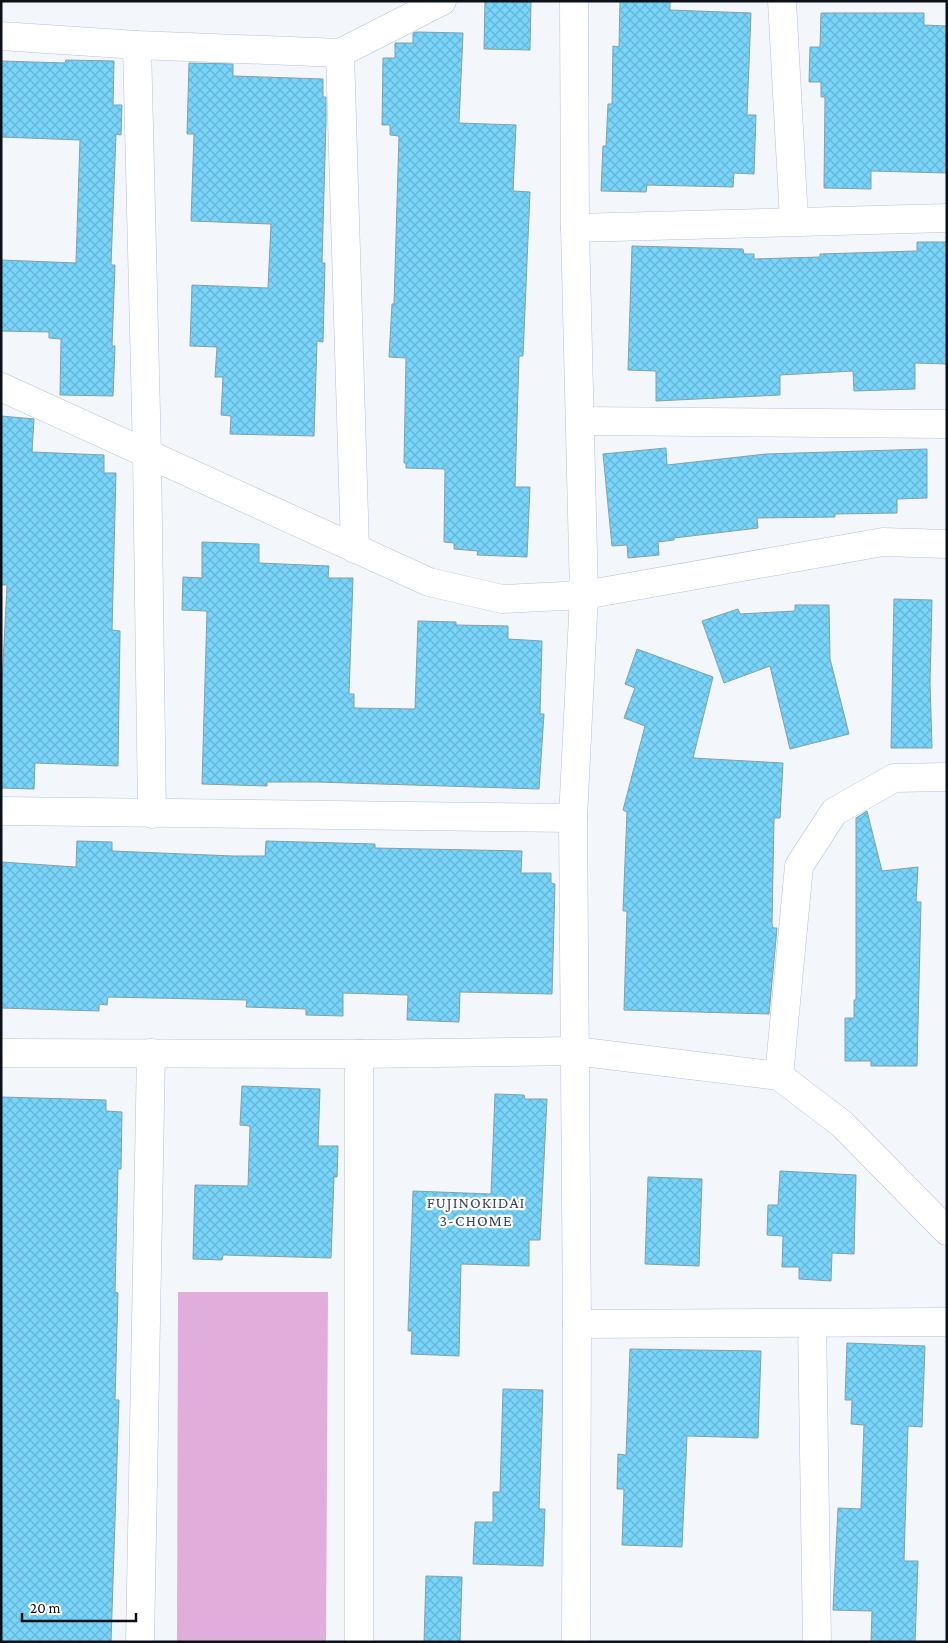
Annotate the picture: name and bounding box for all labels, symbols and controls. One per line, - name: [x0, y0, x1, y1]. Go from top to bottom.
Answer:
- district label: FUJINOKIDAI 3-CHOME: [427, 1194, 525, 1229]
- scale bar: [22, 1590, 136, 1622]
- text: 20 m: [30, 1600, 61, 1616]

